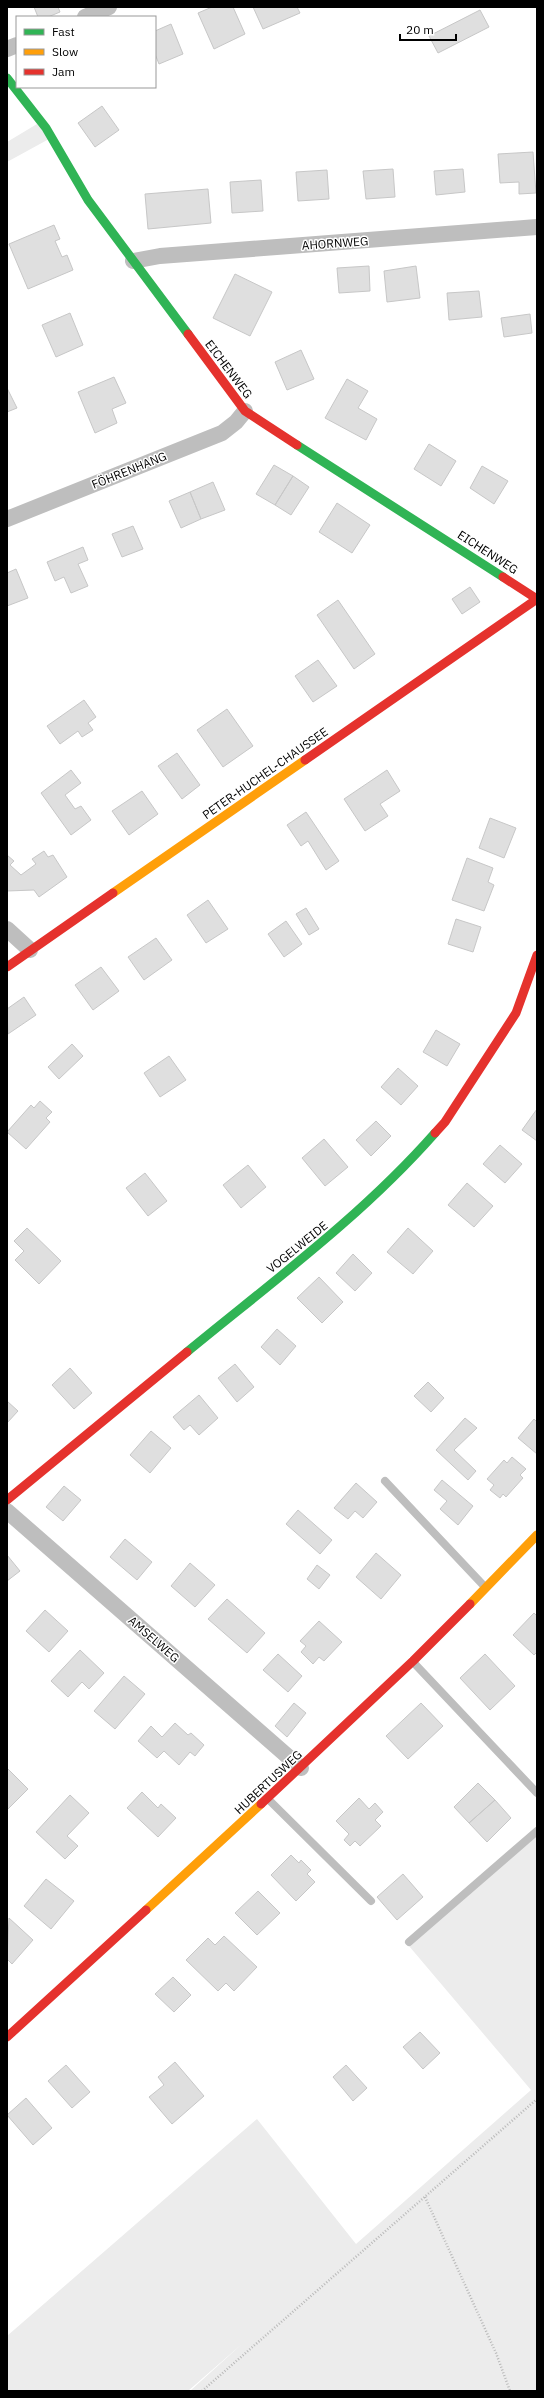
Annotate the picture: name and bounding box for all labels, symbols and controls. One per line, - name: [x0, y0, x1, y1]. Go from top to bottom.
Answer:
- legend: [16, 16, 156, 88]
- scale bar: [400, 16, 456, 42]
- text: 20 m: [406, 22, 434, 37]
- text: Fast: [52, 24, 75, 39]
- text: Slow: [52, 44, 78, 59]
- text: Jam: [52, 64, 75, 79]
- street label: AHORNWEG: [301, 233, 369, 253]
- street label: EICHENWEG: [202, 337, 256, 401]
- street label: FÖHRENHANG: [89, 448, 169, 492]
- street label: EICHENWEG: [455, 527, 521, 577]
- street label: PETER-HUCHEL-CHAUSSEE: [199, 724, 331, 822]
- street label: VOGELWEIDE: [263, 1218, 331, 1276]
- street label: AMSELWEG: [125, 1613, 183, 1665]
- street label: HUBERTUSWEG: [231, 1747, 305, 1817]

